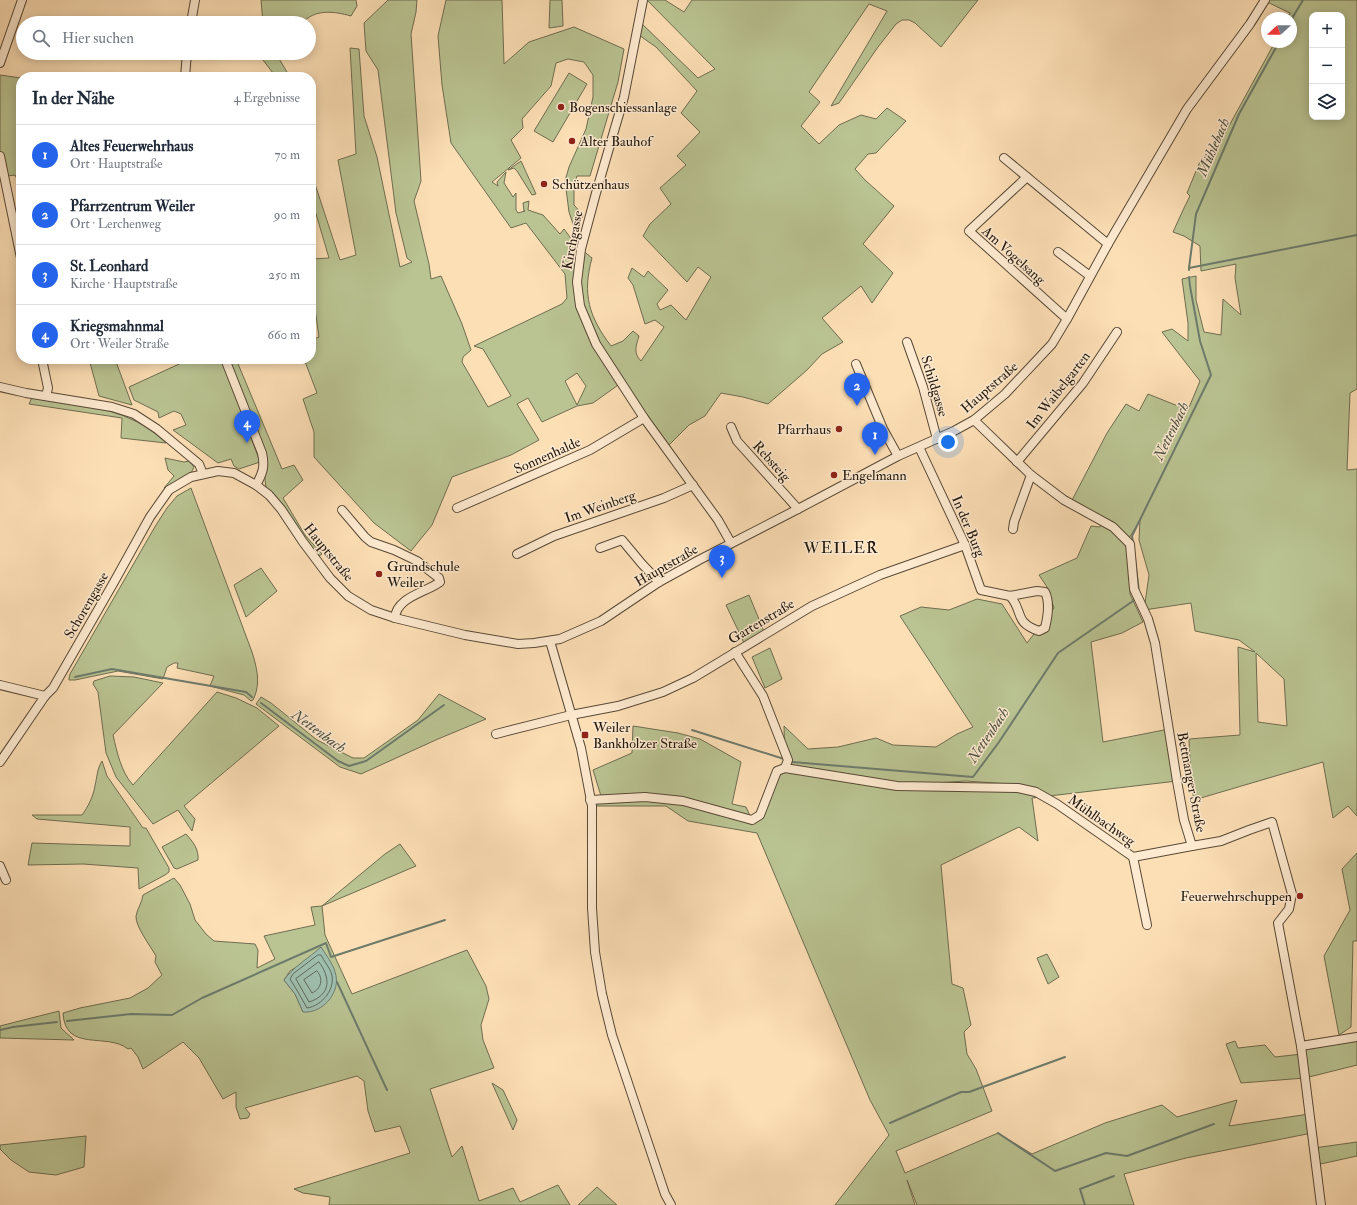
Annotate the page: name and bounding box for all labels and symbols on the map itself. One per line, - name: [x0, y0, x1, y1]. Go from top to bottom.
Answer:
- north arrow: [1261, 12, 1297, 48]
- place label: Bogenschiessanlage: [569, 99, 677, 116]
- marker: Bogenschiessanlage: [556, 102, 566, 112]
- water label: Mühlebach: [1192, 115, 1234, 180]
- place label: Alter Bauhof: [579, 133, 654, 150]
- marker: Alter Bauhof: [567, 136, 577, 146]
- place label: Schützenhaus: [552, 176, 630, 193]
- marker: Schützenhaus: [539, 179, 549, 189]
- street label: Kirchgasse: [558, 209, 587, 271]
- street label: Am Vogelsang: [978, 222, 1050, 289]
- street label: Im Waibelgarten: [1023, 348, 1094, 432]
- street label: Schildgasse: [917, 354, 952, 419]
- street label: Hauptstraße: [957, 358, 1022, 417]
- pin: 2: [844, 373, 870, 406]
- water label: Nettenbach: [1149, 399, 1194, 464]
- pin: 4: [234, 410, 260, 443]
- place label: Pfarrhaus: [777, 421, 831, 438]
- pin: 1: [862, 422, 888, 455]
- marker: Pfarrhaus: [834, 424, 844, 434]
- your location: [938, 432, 958, 452]
- street label: Sonnenhalde: [511, 433, 583, 478]
- street label: Rebsteig: [749, 438, 795, 486]
- place label: Engelmann: [842, 467, 907, 484]
- marker: Engelmann: [829, 470, 839, 480]
- street label: Im Weinberg: [562, 486, 639, 527]
- street label: In der Burg: [948, 493, 990, 561]
- street label: Hauptstraße: [299, 520, 357, 586]
- district label: WEILER: [803, 538, 878, 558]
- street label: Hauptstraße: [632, 541, 701, 591]
- pin: 3: [709, 545, 735, 578]
- place label: Grundschule Weiler: [386, 558, 460, 591]
- street label: Schorengasse: [61, 569, 112, 641]
- marker: Grundschule Weiler: [374, 569, 384, 579]
- street label: Gartenstraße: [725, 595, 798, 648]
- water label: Nettenbach: [963, 704, 1014, 767]
- water label: Nettenbach: [287, 705, 350, 758]
- place label: Weiler Bankholzer Straße: [592, 719, 697, 752]
- marker: Weiler Bankholzer Straße: [580, 730, 590, 740]
- street label: Bettnanger Straße: [1173, 730, 1210, 834]
- street label: Mühlbachweg: [1065, 791, 1140, 850]
- place label: Feuerwehrschuppen: [1180, 888, 1292, 906]
- marker: Feuerwehrschuppen: [1295, 891, 1305, 901]

